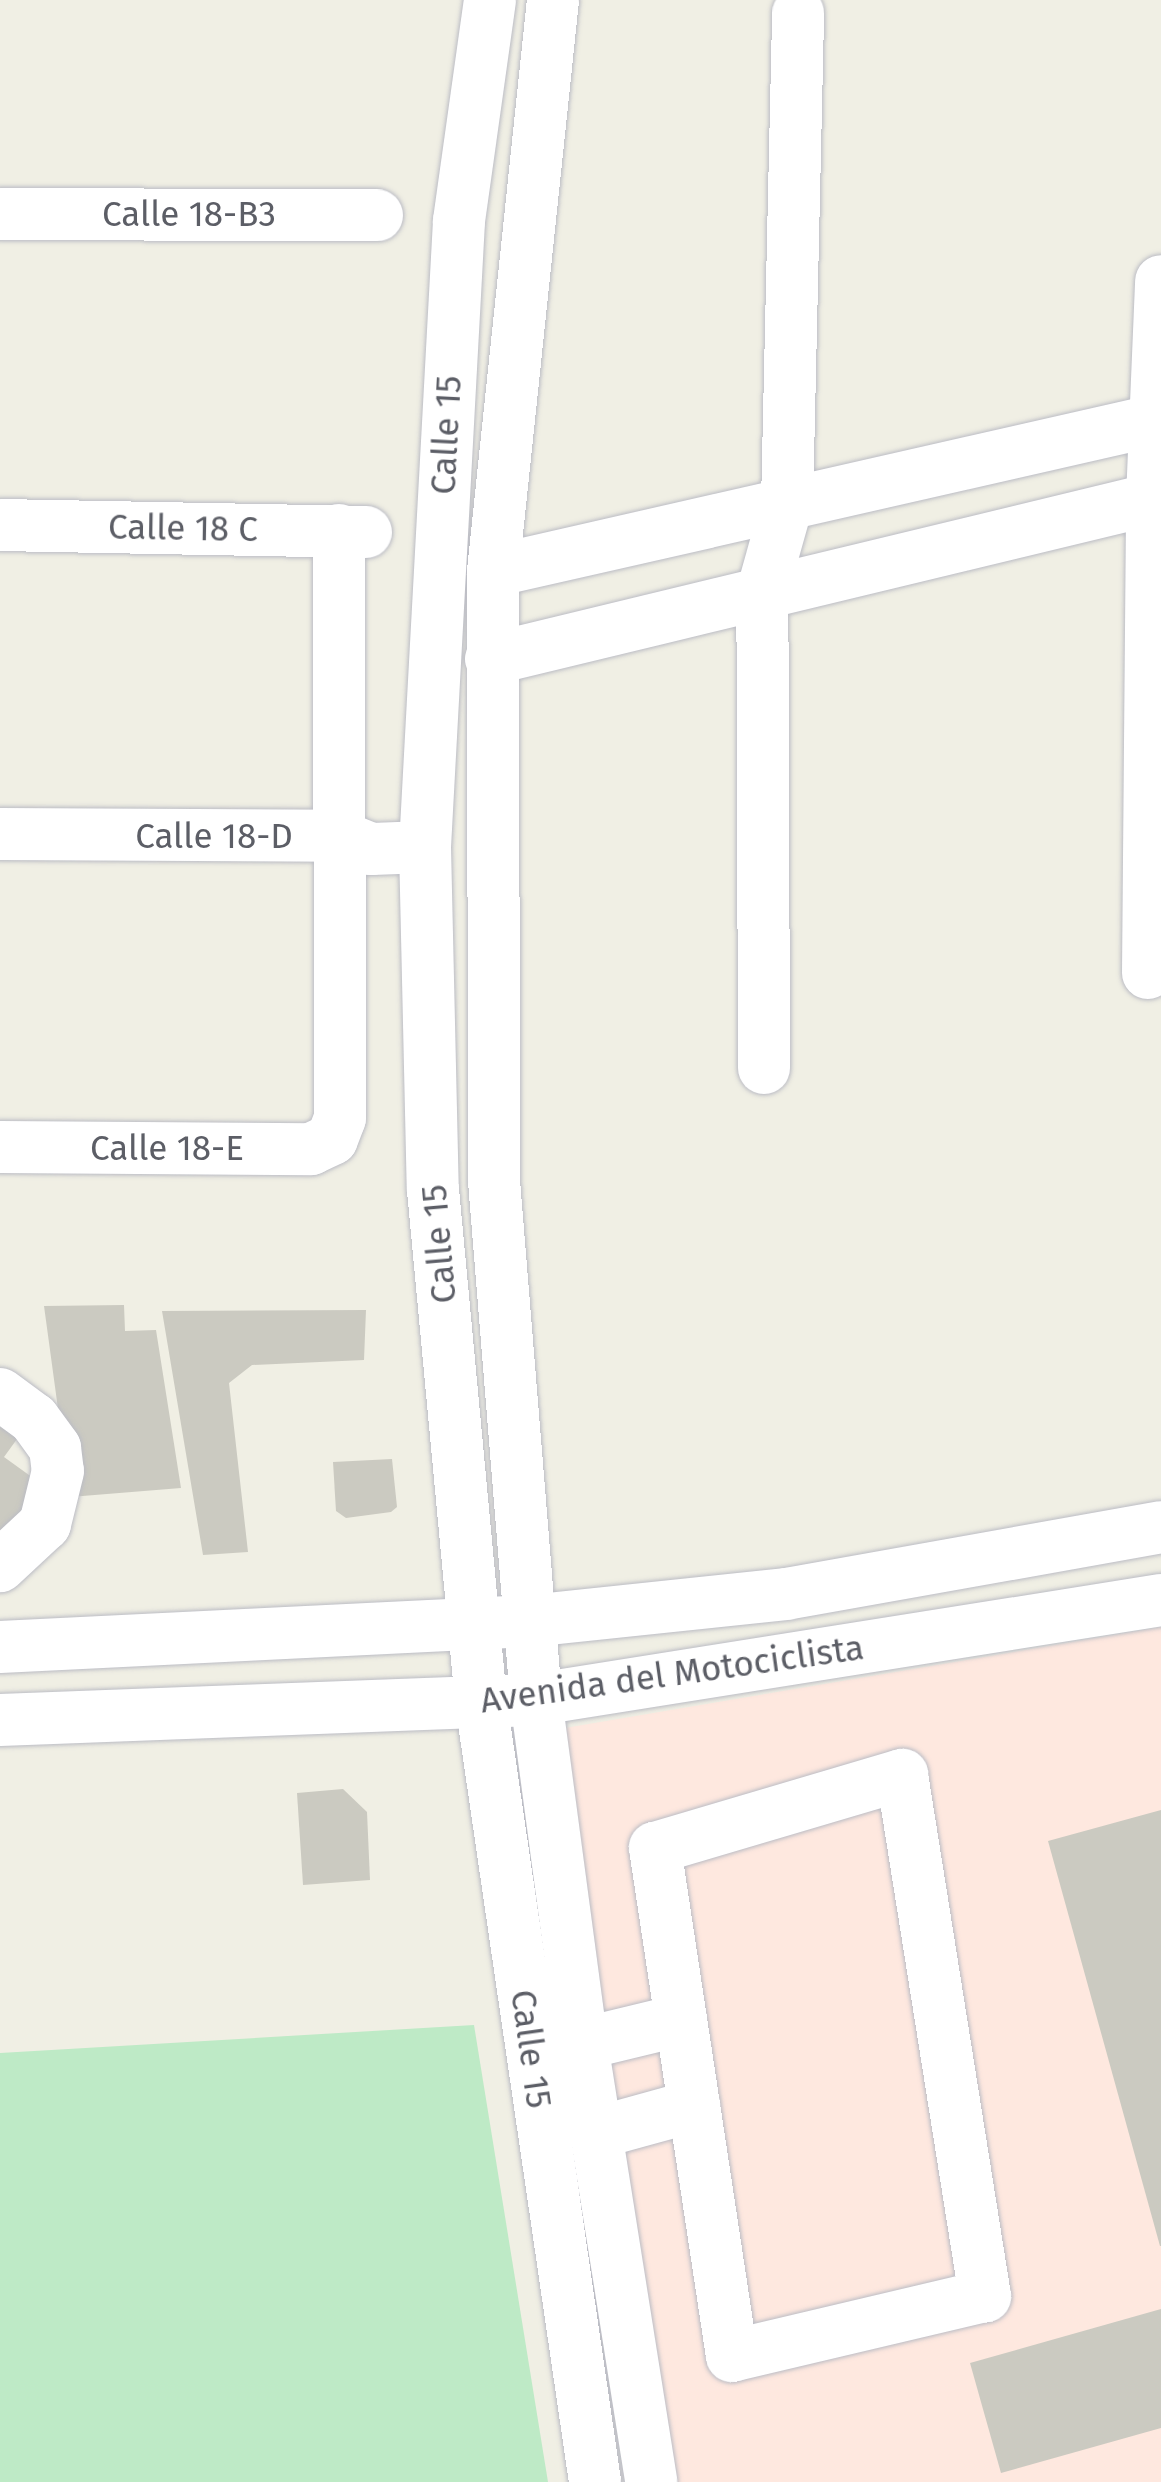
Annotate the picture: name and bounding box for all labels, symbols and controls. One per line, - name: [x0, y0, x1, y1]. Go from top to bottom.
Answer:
- street label: Calle 18-B3: [102, 193, 276, 235]
- street label: Calle 15: [422, 374, 470, 496]
- street label: Calle 18 C: [108, 506, 258, 550]
- street label: Calle 18-D: [135, 815, 293, 857]
- street label: Calle 18-E: [90, 1127, 244, 1169]
- street label: Calle 15: [413, 1183, 465, 1305]
- street label: Avenida del Motociclista: [478, 1626, 866, 1722]
- street label: Calle 15: [502, 1987, 560, 2111]

